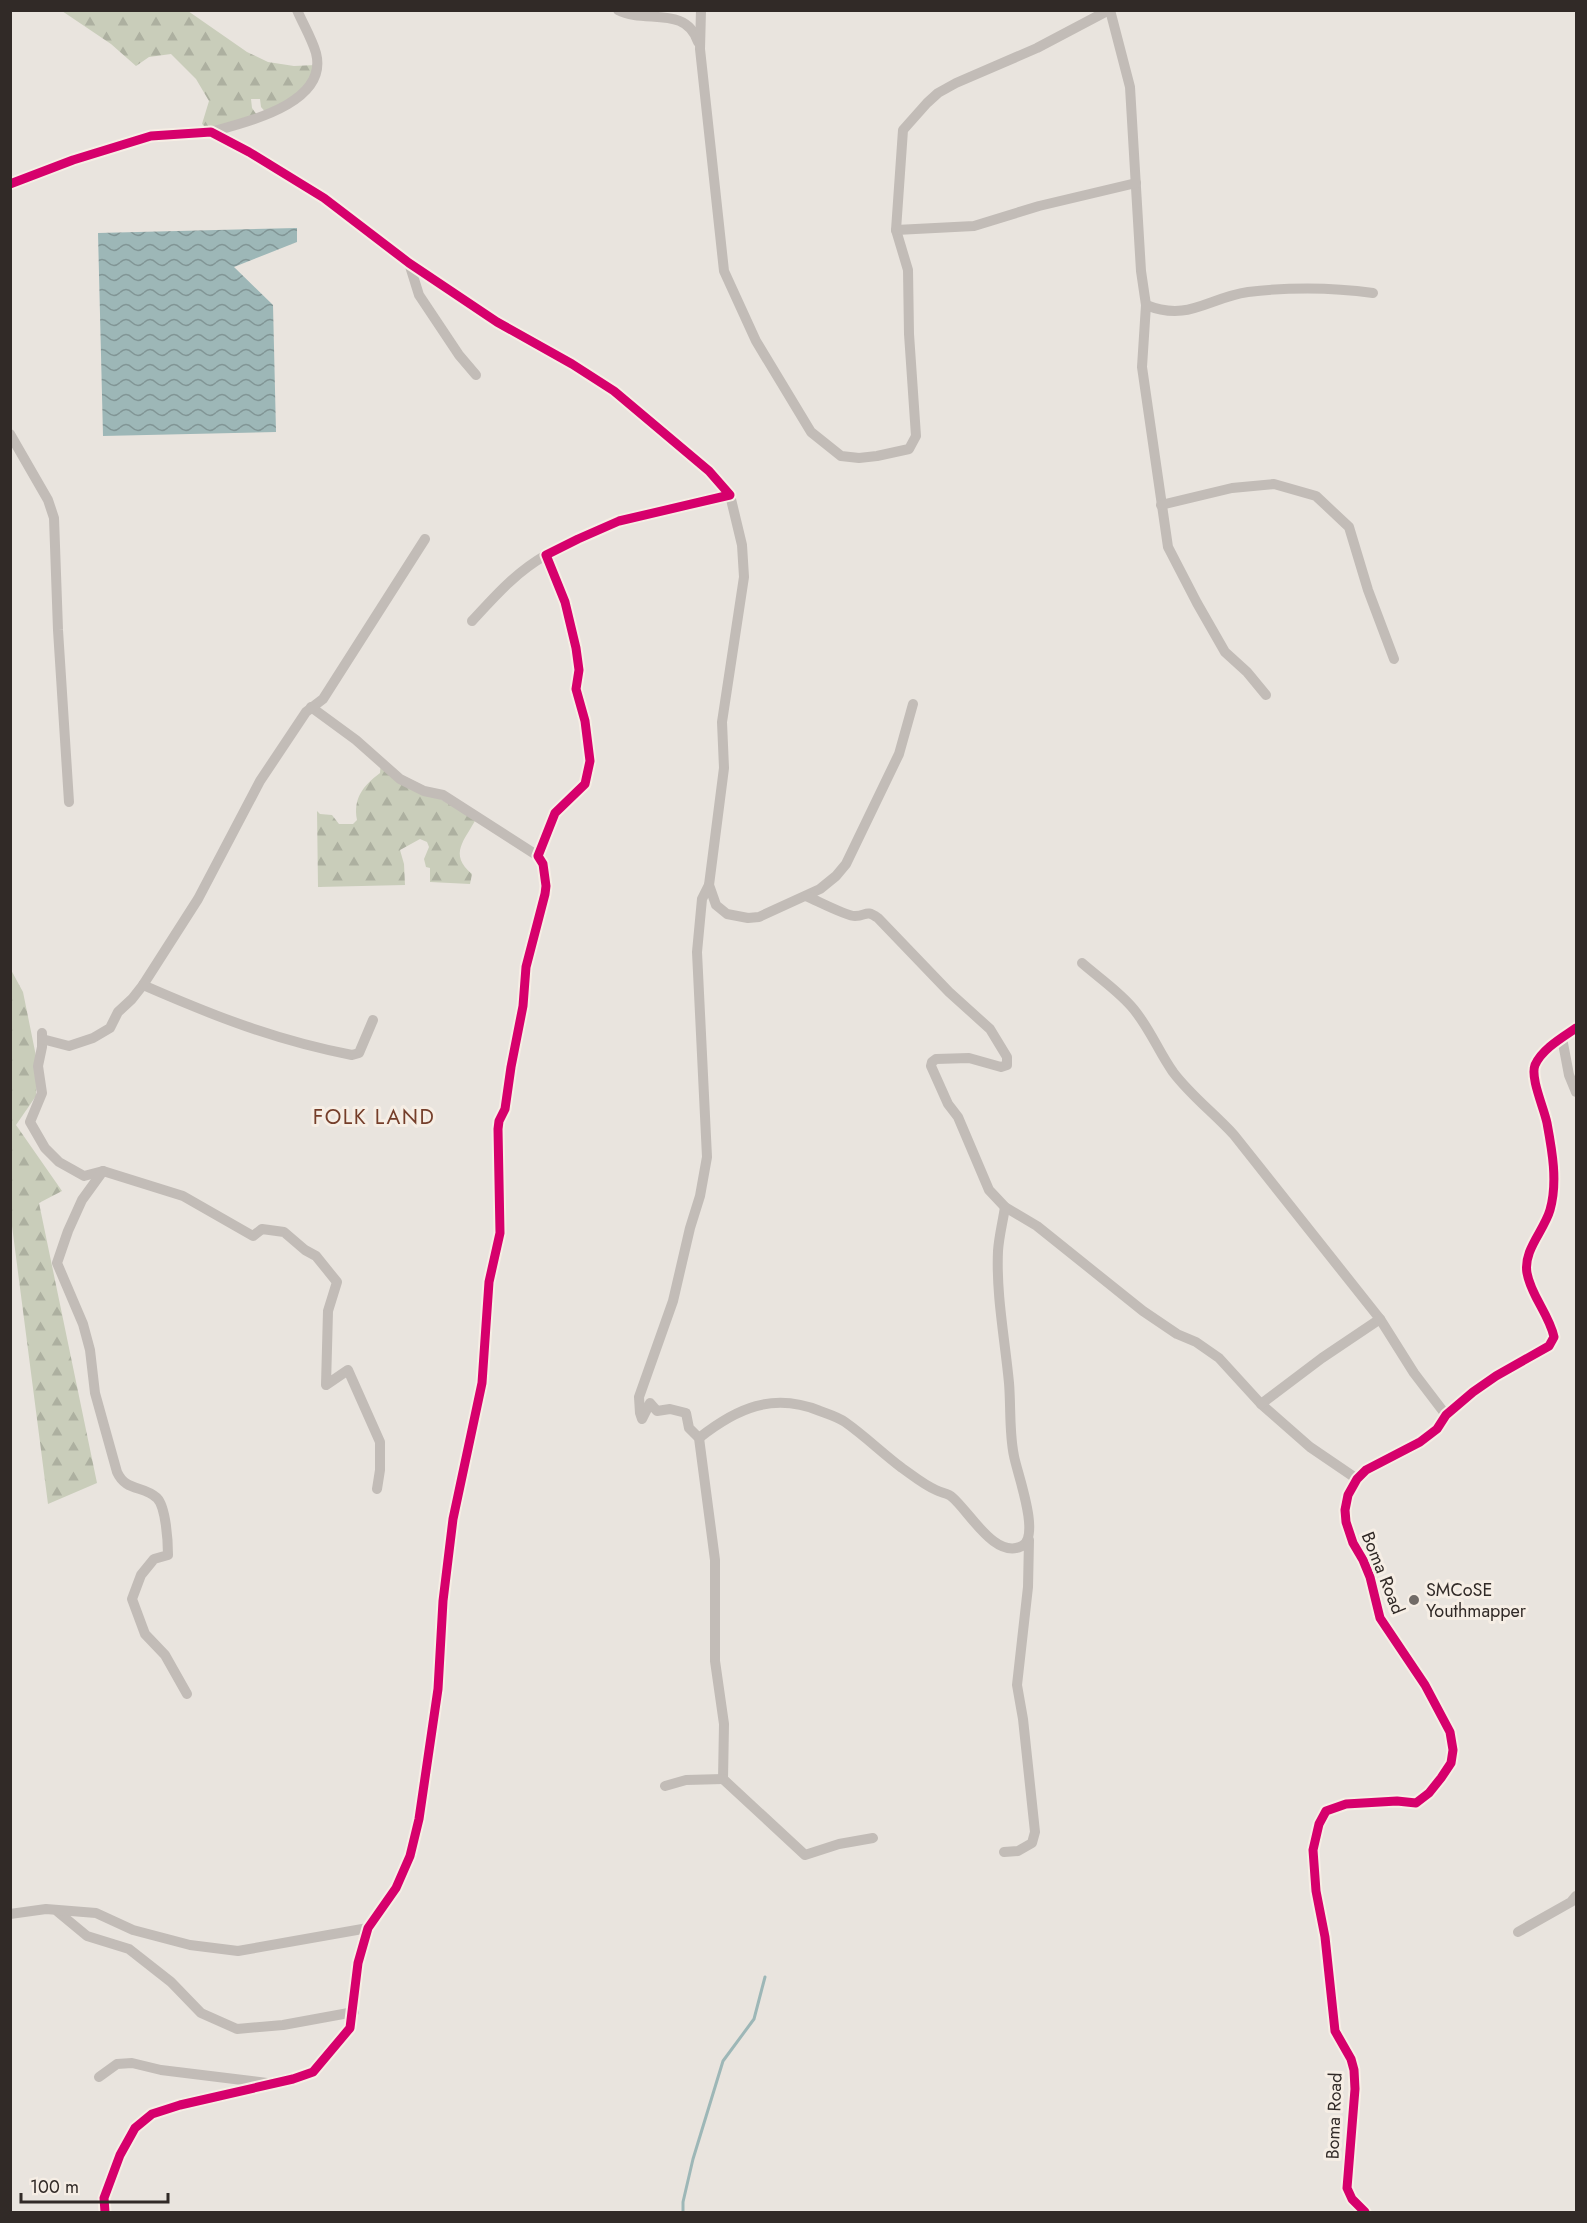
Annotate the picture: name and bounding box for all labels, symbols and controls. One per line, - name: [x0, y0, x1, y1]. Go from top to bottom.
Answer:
- district label: FOLK LAND: [313, 1102, 435, 1132]
- street label: Boma Road: [1355, 1528, 1411, 1618]
- place label: SMCoSE Youthmapper: [1426, 1577, 1527, 1624]
- marker: SMCoSE Youthmapper: [1407, 1593, 1421, 1607]
- street label: Boma Road: [1319, 2072, 1349, 2160]
- scale bar: [21, 2166, 168, 2204]
- text: 100 m: [30, 2174, 79, 2200]

